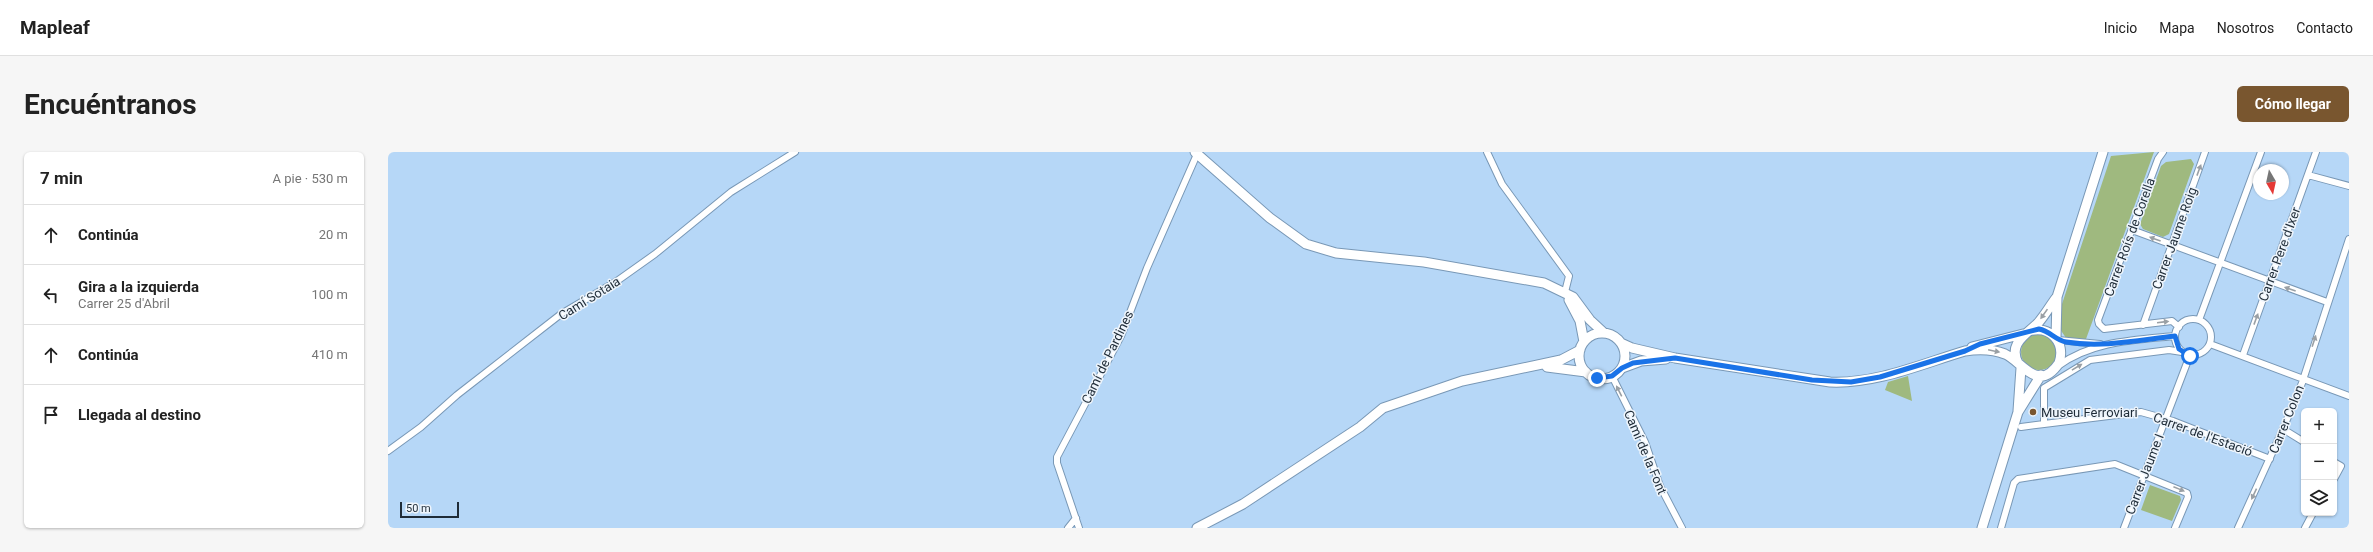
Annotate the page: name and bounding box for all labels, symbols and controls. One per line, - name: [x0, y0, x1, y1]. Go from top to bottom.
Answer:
- text: Mapleaf: [20, 16, 90, 39]
- text: Inicio: [2104, 20, 2137, 36]
- text: Mapa: [2159, 20, 2195, 36]
- text: Nosotros: [2217, 20, 2274, 36]
- text: Contacto: [2296, 20, 2353, 36]
- button: Cómo llegar: [2237, 86, 2349, 122]
- text: Encuéntranos: [24, 88, 197, 121]
- one-way arrow: [2196, 163, 2202, 175]
- north arrow: [2253, 164, 2289, 200]
- text: 7 min: [40, 168, 83, 188]
- text: A pie · 530 m: [273, 171, 348, 186]
- street label: Carrer Roís de Corella: [2101, 176, 2158, 299]
- street label: Carrer Jaume Roig: [2149, 185, 2200, 291]
- street label: Carrer Pere d'Ixer: [2256, 205, 2304, 303]
- icon: ahead: [40, 224, 62, 246]
- text: Continúa: [78, 226, 139, 244]
- text: 20 m: [319, 227, 348, 242]
- one-way arrow: [2149, 235, 2161, 241]
- street label: Camí Sotaia: [556, 273, 623, 323]
- text: Gira a la izquierda: [78, 278, 199, 296]
- icon: left: [40, 284, 62, 306]
- one-way arrow: [2284, 286, 2296, 292]
- text: 100 m: [311, 287, 348, 302]
- text: Carrer 25 d'Abril: [78, 296, 170, 311]
- street label: Camí de Pardines: [1078, 308, 1137, 406]
- one-way arrow: [2040, 309, 2048, 320]
- one-way arrow: [2253, 312, 2259, 324]
- one-way arrow: [2157, 319, 2169, 325]
- one-way arrow: [2311, 335, 2317, 347]
- icon: ahead: [40, 344, 62, 366]
- text: Continúa: [78, 346, 139, 364]
- text: 410 m: [311, 347, 348, 362]
- route start: [2181, 347, 2199, 365]
- one-way arrow: [1988, 349, 2000, 355]
- one-way arrow: [2071, 364, 2083, 371]
- route end: [1588, 369, 1606, 387]
- street label: Carrer Colon: [2266, 383, 2307, 456]
- one-way arrow: [1616, 385, 1622, 397]
- icon: arrive: [40, 404, 62, 426]
- place label: Museu Ferroviari: [2041, 405, 2138, 420]
- text: Llegada al destino: [78, 406, 201, 424]
- marker: Museu Ferroviari: [2028, 407, 2038, 417]
- street label: Camí de la Font: [1621, 408, 1670, 497]
- map controls: [2301, 408, 2337, 516]
- button: +: [2301, 408, 2337, 444]
- street label: Carrer de l'Estació: [2151, 410, 2254, 459]
- street label: Carrer Jaume I: [2122, 432, 2167, 517]
- button: −: [2301, 444, 2337, 480]
- button: layers: [2301, 480, 2337, 516]
- one-way arrow: [2173, 486, 2184, 492]
- one-way arrow: [2251, 488, 2257, 499]
- scale bar: [400, 500, 459, 519]
- text: 50 m: [406, 502, 431, 515]

